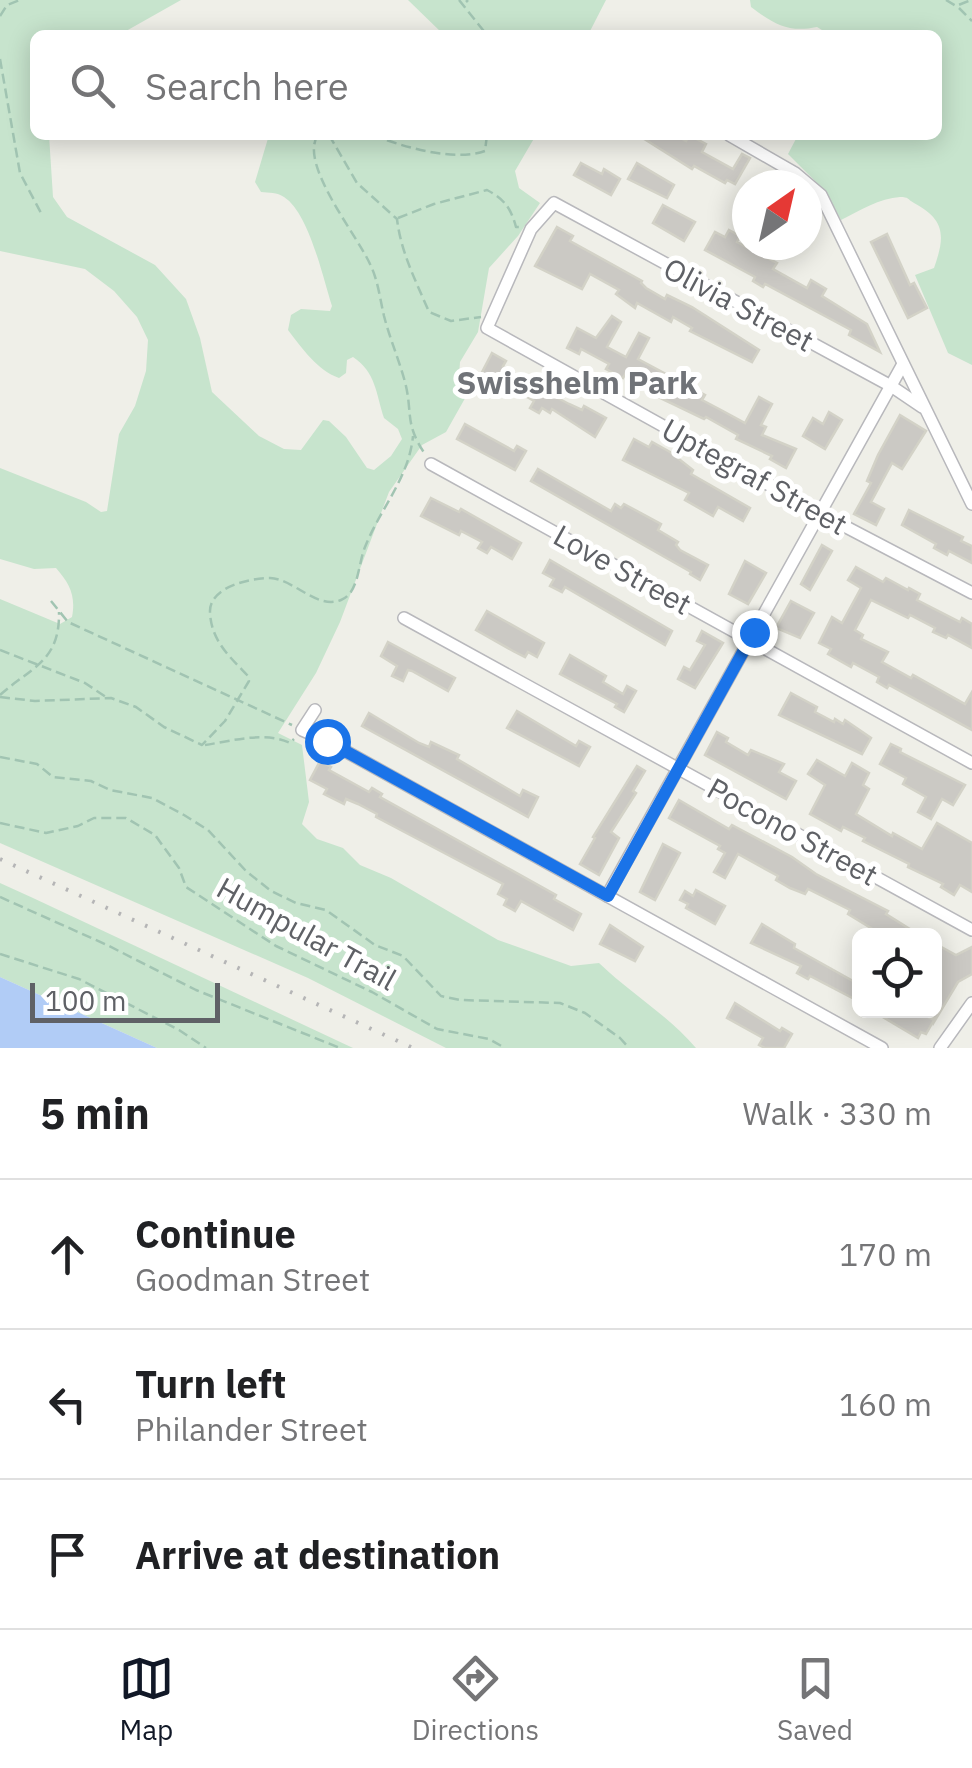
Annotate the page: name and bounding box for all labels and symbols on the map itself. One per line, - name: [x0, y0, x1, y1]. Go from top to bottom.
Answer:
- north arrow: [732, 170, 822, 260]
- street label: Olivia Street: [657, 248, 821, 360]
- district label: Swisshelm Park: [456, 361, 698, 403]
- street label: Uptegraf Street: [655, 409, 855, 543]
- street label: Love Street: [547, 515, 699, 623]
- route end: [732, 610, 778, 656]
- route start: [305, 719, 351, 765]
- street label: Pocono Street: [701, 768, 885, 894]
- street label: Humpular Trail: [210, 868, 404, 998]
- scale bar: [30, 978, 220, 1023]

